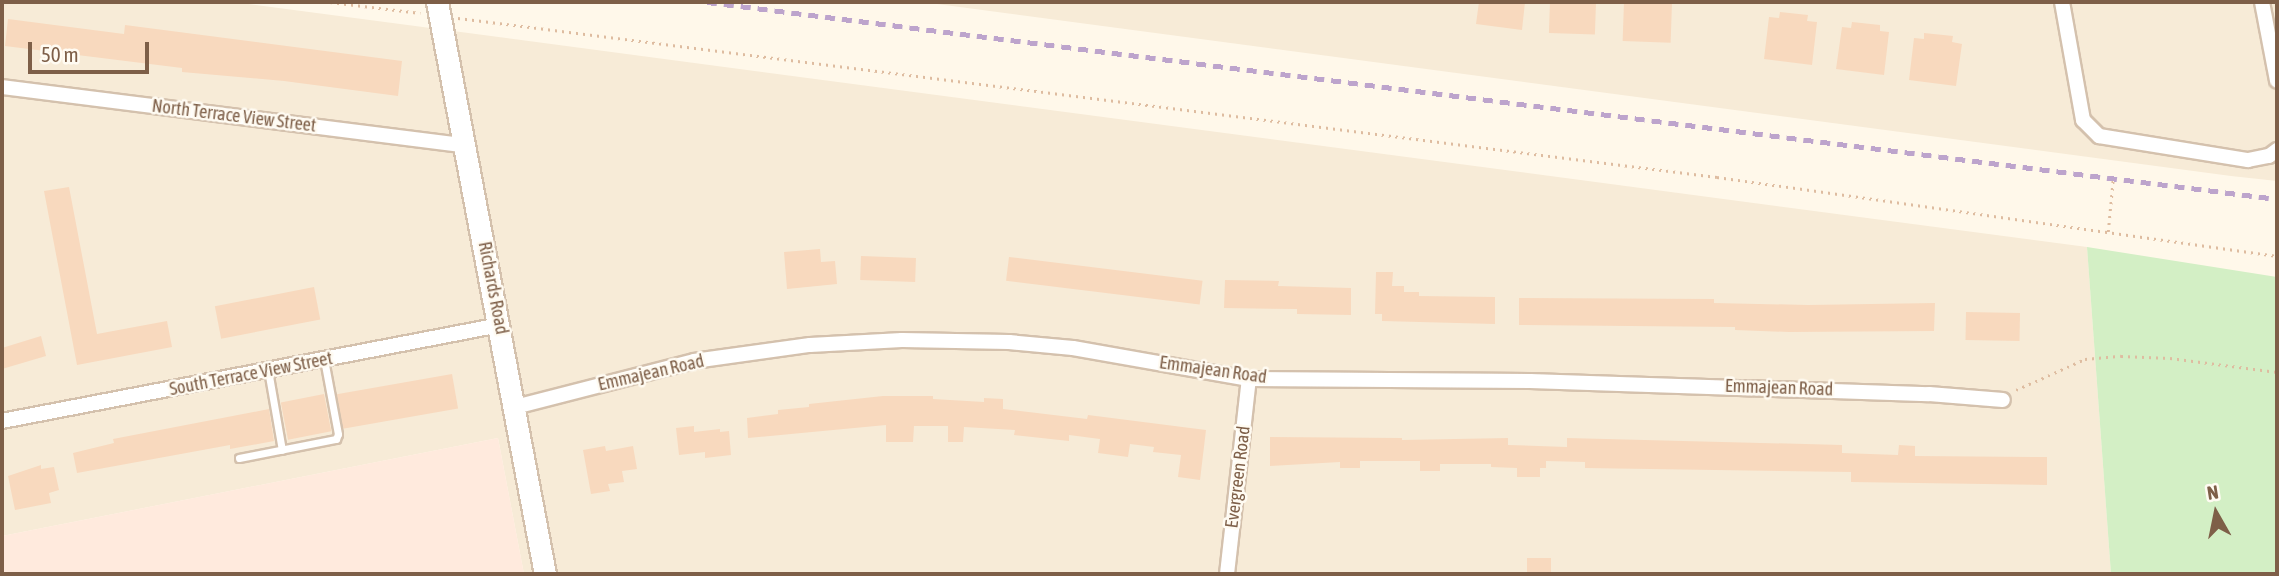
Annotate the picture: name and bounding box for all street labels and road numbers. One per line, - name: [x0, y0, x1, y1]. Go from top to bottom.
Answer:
- street label: North Terrace View Street: [151, 95, 317, 137]
- street label: Richards Road: [473, 240, 513, 336]
- street label: South Terrace View Street: [168, 348, 334, 400]
- street label: Emmajean Road: [596, 350, 706, 396]
- street label: Emmajean Road: [1158, 352, 1268, 388]
- street label: Emmajean Road: [1725, 375, 1833, 401]
- street label: Evergreen Road: [1221, 425, 1255, 529]

